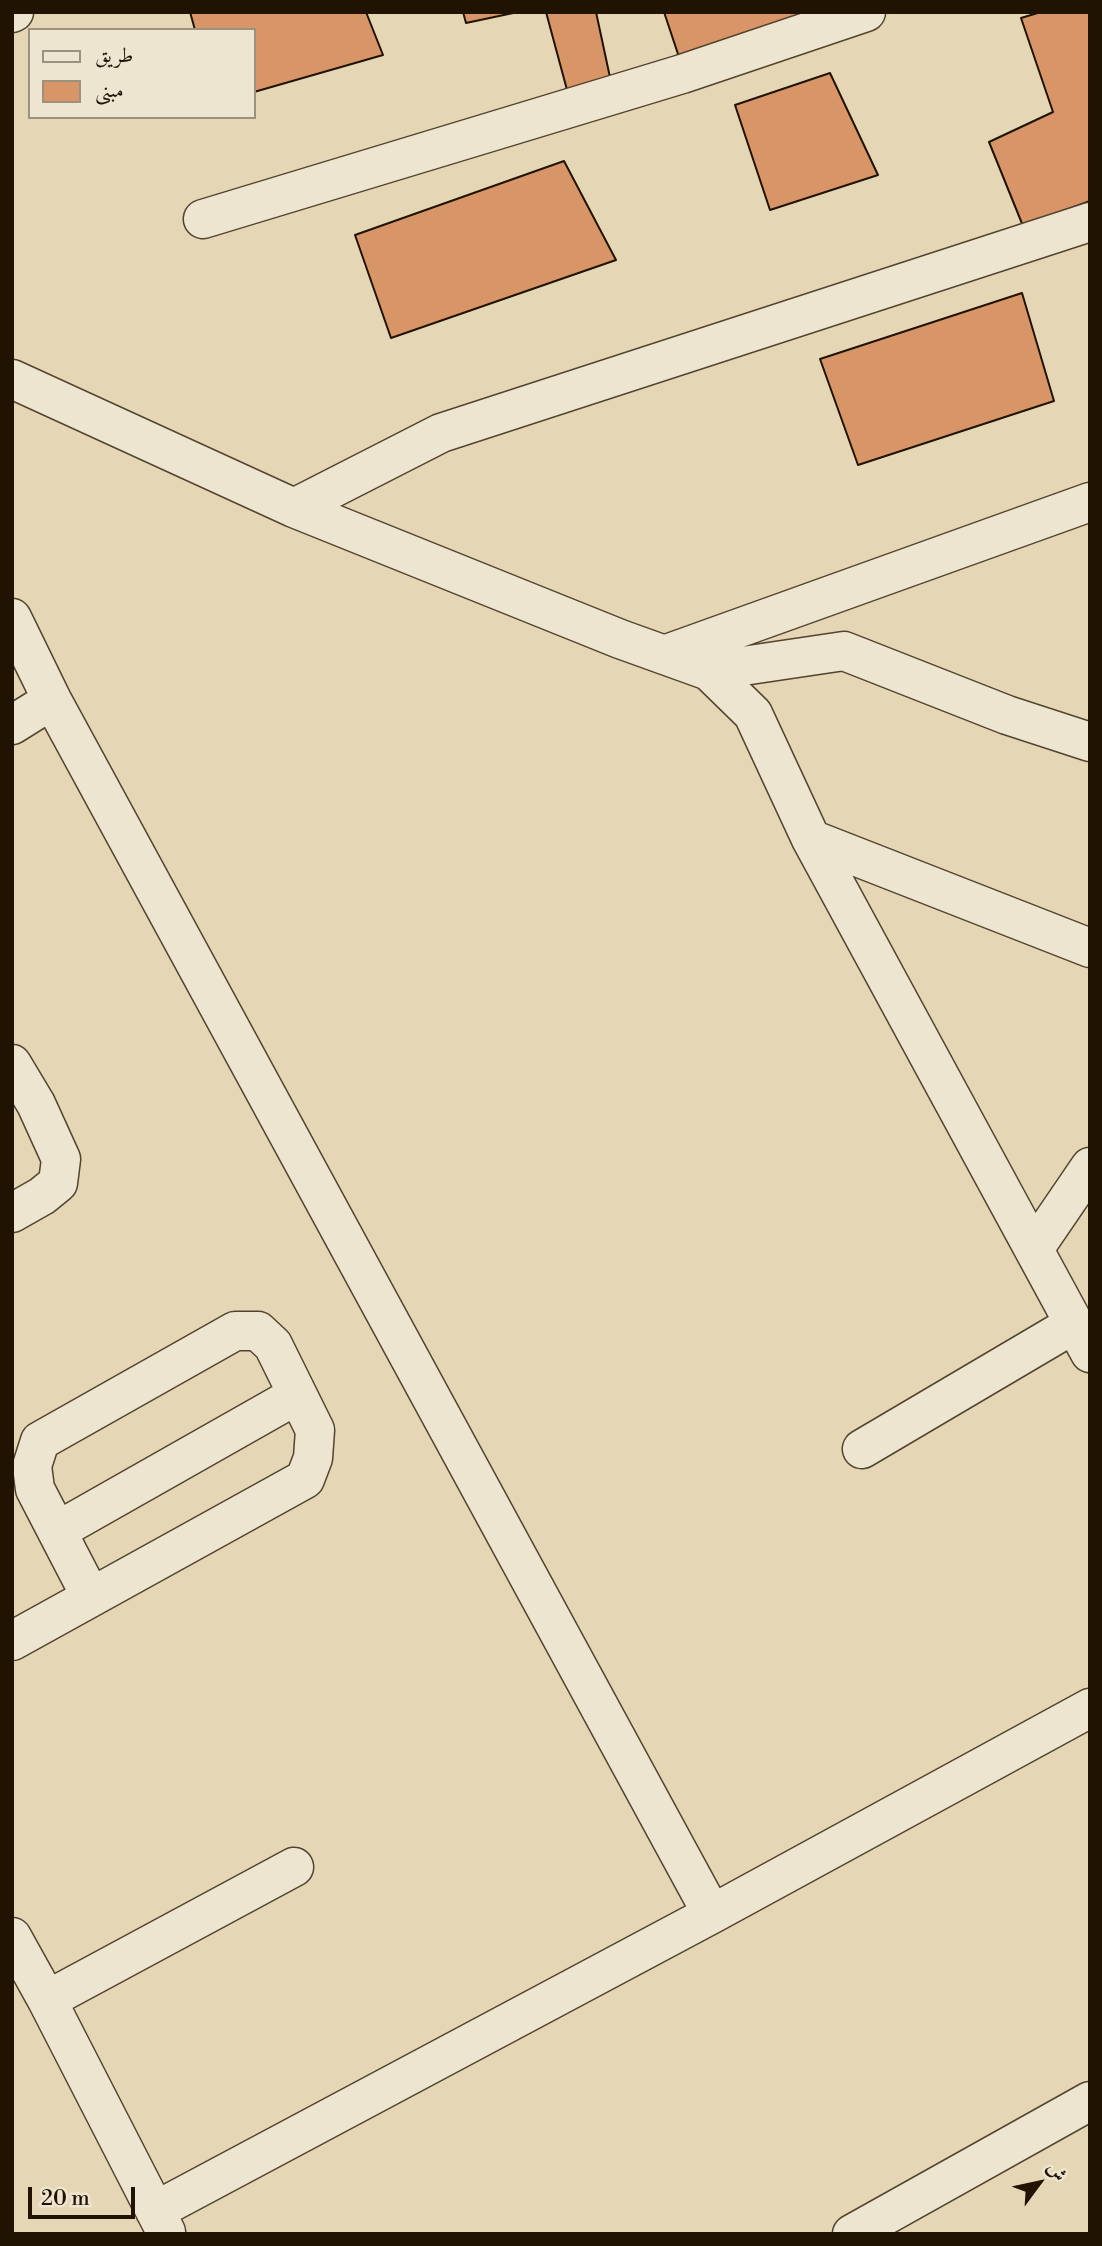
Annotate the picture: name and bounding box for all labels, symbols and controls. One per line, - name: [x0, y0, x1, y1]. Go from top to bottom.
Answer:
- legend: [28, 28, 256, 119]
- text: طريق: [95, 43, 133, 69]
- text: مبنى: [95, 78, 124, 104]
- north arrow: [1004, 2148, 1074, 2218]
- text: ش: [1041, 2157, 1072, 2186]
- scale bar: [32, 2172, 138, 2216]
- text: 20 m: [41, 2186, 90, 2212]

